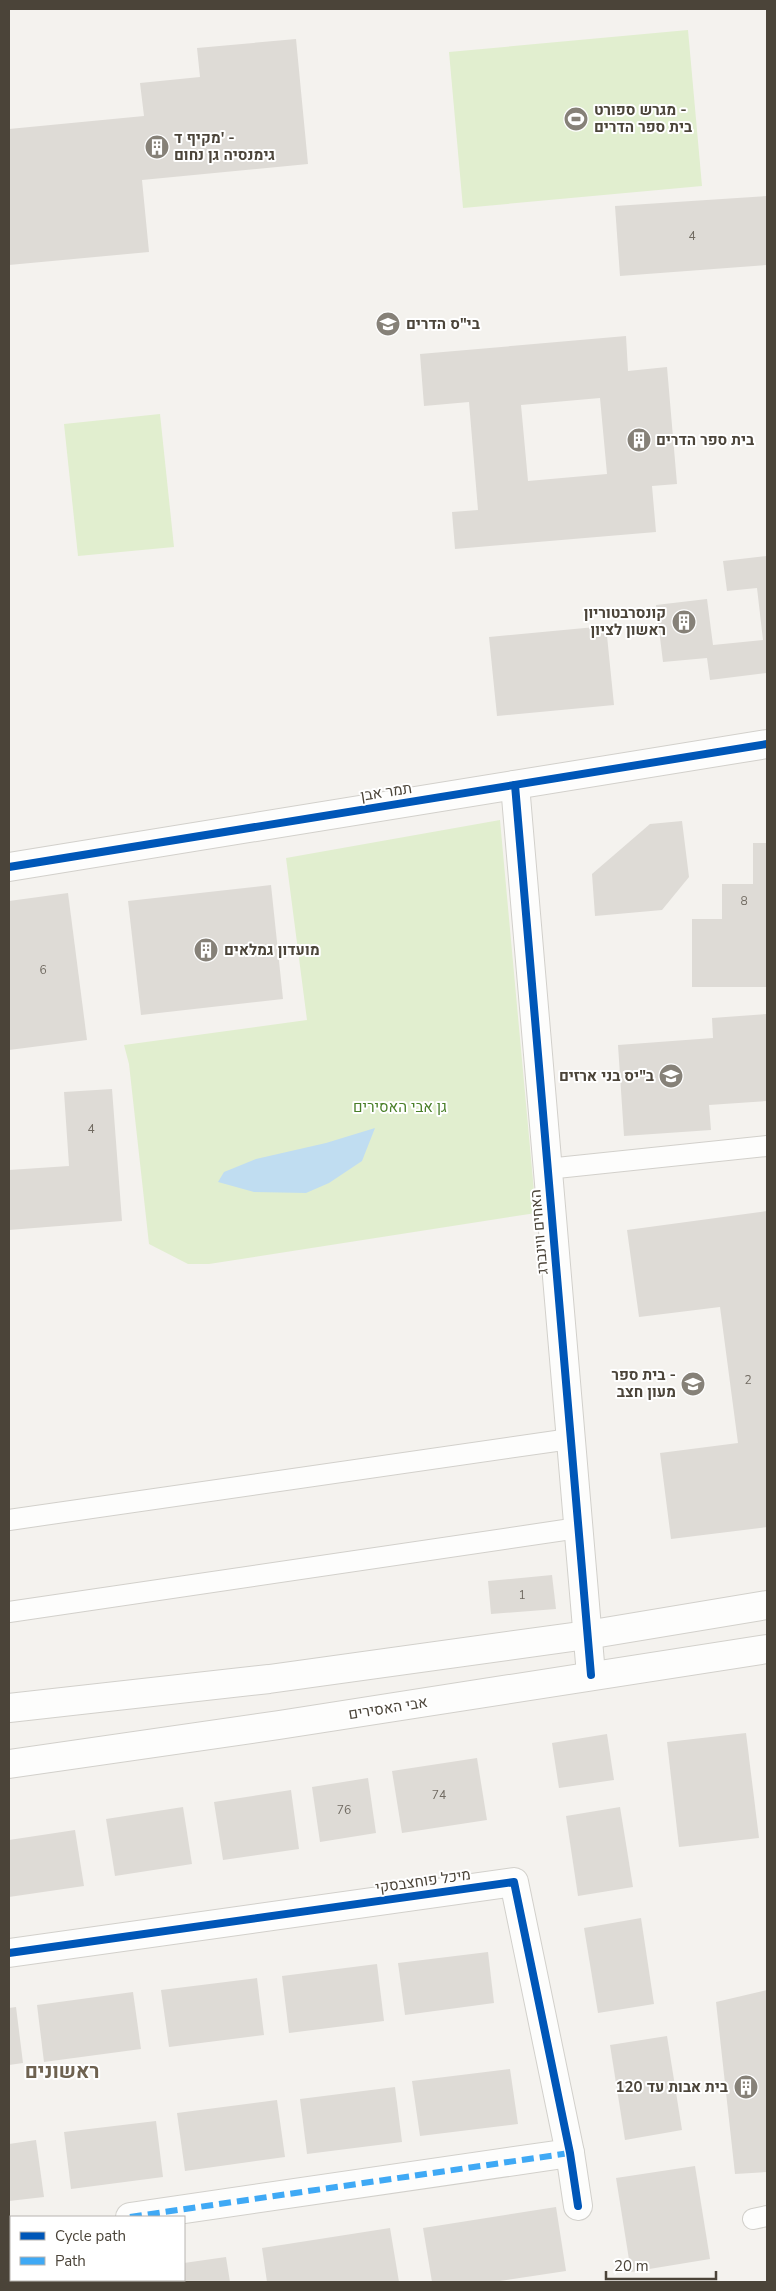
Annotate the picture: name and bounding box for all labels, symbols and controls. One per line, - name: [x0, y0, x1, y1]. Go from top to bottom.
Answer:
- place label: מגרש ספורט - בית ספר הדרים: [594, 100, 692, 137]
- sports icon: מגרש ספורט - בית ספר הדרים: [563, 106, 589, 132]
- place label: מקיף ד' - גימנסיה גן נחום: [174, 128, 275, 165]
- building icon: מקיף ד' - גימנסיה גן נחום: [144, 134, 170, 160]
- house number: 4: [688, 228, 696, 244]
- school or university icon: בי"ס הדרים: [375, 311, 401, 337]
- place label: בי"ס הדרים: [406, 314, 480, 334]
- building icon: בית ספר הדרים: [626, 427, 652, 453]
- place label: בית ספר הדרים: [656, 430, 754, 450]
- place label: קונסרבטוריון ראשון לציון: [584, 603, 666, 640]
- building icon: קונסרבטוריון ראשון לציון: [671, 609, 697, 635]
- street label: תמר אבן: [359, 778, 413, 806]
- house number: 8: [740, 893, 748, 909]
- building icon: מועדון גמלאים: [193, 937, 219, 963]
- place label: מועדון גמלאים: [224, 940, 320, 960]
- house number: 6: [39, 962, 47, 978]
- school or university icon: ב"יס בני ארזים: [658, 1063, 684, 1089]
- place label: ב"יס בני ארזים: [559, 1066, 654, 1086]
- park label: גן אבי האסירים: [353, 1097, 447, 1117]
- house number: 4: [87, 1121, 95, 1137]
- street label: האחים ווינברג: [525, 1189, 553, 1275]
- place label: בית ספר - מעון חצב: [611, 1365, 676, 1402]
- school or university icon: בית ספר - מעון חצב: [680, 1371, 706, 1397]
- house number: 2: [744, 1372, 752, 1388]
- house number: 1: [518, 1587, 526, 1603]
- street label: אבי האסירים: [347, 1692, 429, 1724]
- house number: 74: [432, 1787, 446, 1803]
- house number: 76: [337, 1802, 351, 1818]
- street label: מיכל פוחצבסקי: [374, 1864, 472, 1898]
- district label: ראשונים: [25, 2058, 99, 2085]
- building icon: בית אבות עד 120: [733, 2074, 759, 2100]
- place label: בית אבות עד 120: [616, 2077, 728, 2097]
- legend: [10, 2216, 185, 2281]
- text: Cycle path: [55, 2226, 126, 2246]
- scale bar: [606, 2248, 716, 2280]
- text: Path: [55, 2251, 86, 2271]
- text: 20 m: [614, 2256, 649, 2276]

